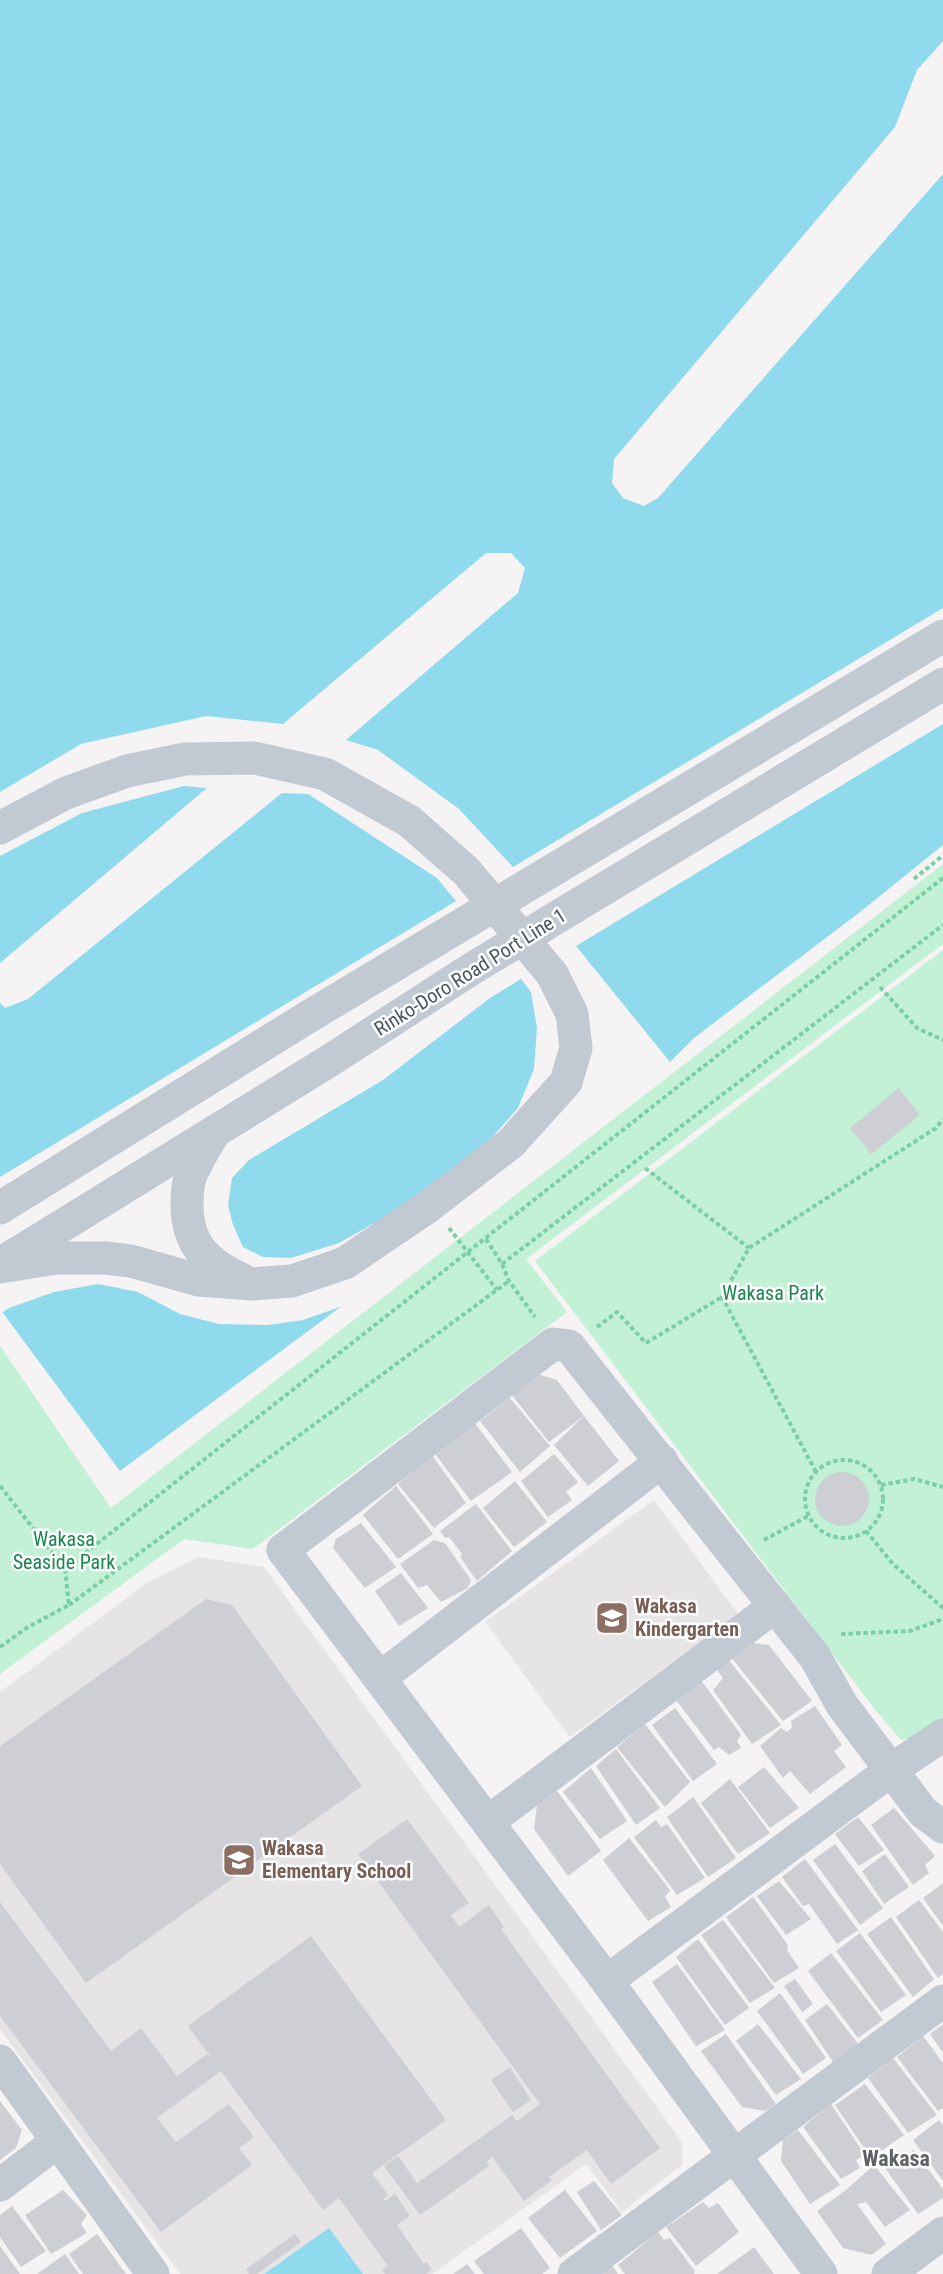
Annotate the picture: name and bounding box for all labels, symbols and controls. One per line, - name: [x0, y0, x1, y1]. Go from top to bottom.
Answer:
- street label: Rinko-Doro Road Port Line 1: [370, 903, 570, 1041]
- park label: Wakasa Park: [722, 1281, 824, 1305]
- park label: Wakasa Seaside Park: [13, 1527, 115, 1574]
- place label: Wakasa Kindergarten: [635, 1594, 739, 1641]
- school or university icon: Wakasa Kindergarten: [594, 1600, 630, 1636]
- place label: Wakasa Elementary School: [262, 1836, 411, 1883]
- school or university icon: Wakasa Elementary School: [221, 1842, 257, 1878]
- district label: Wakasa: [862, 2146, 930, 2171]

